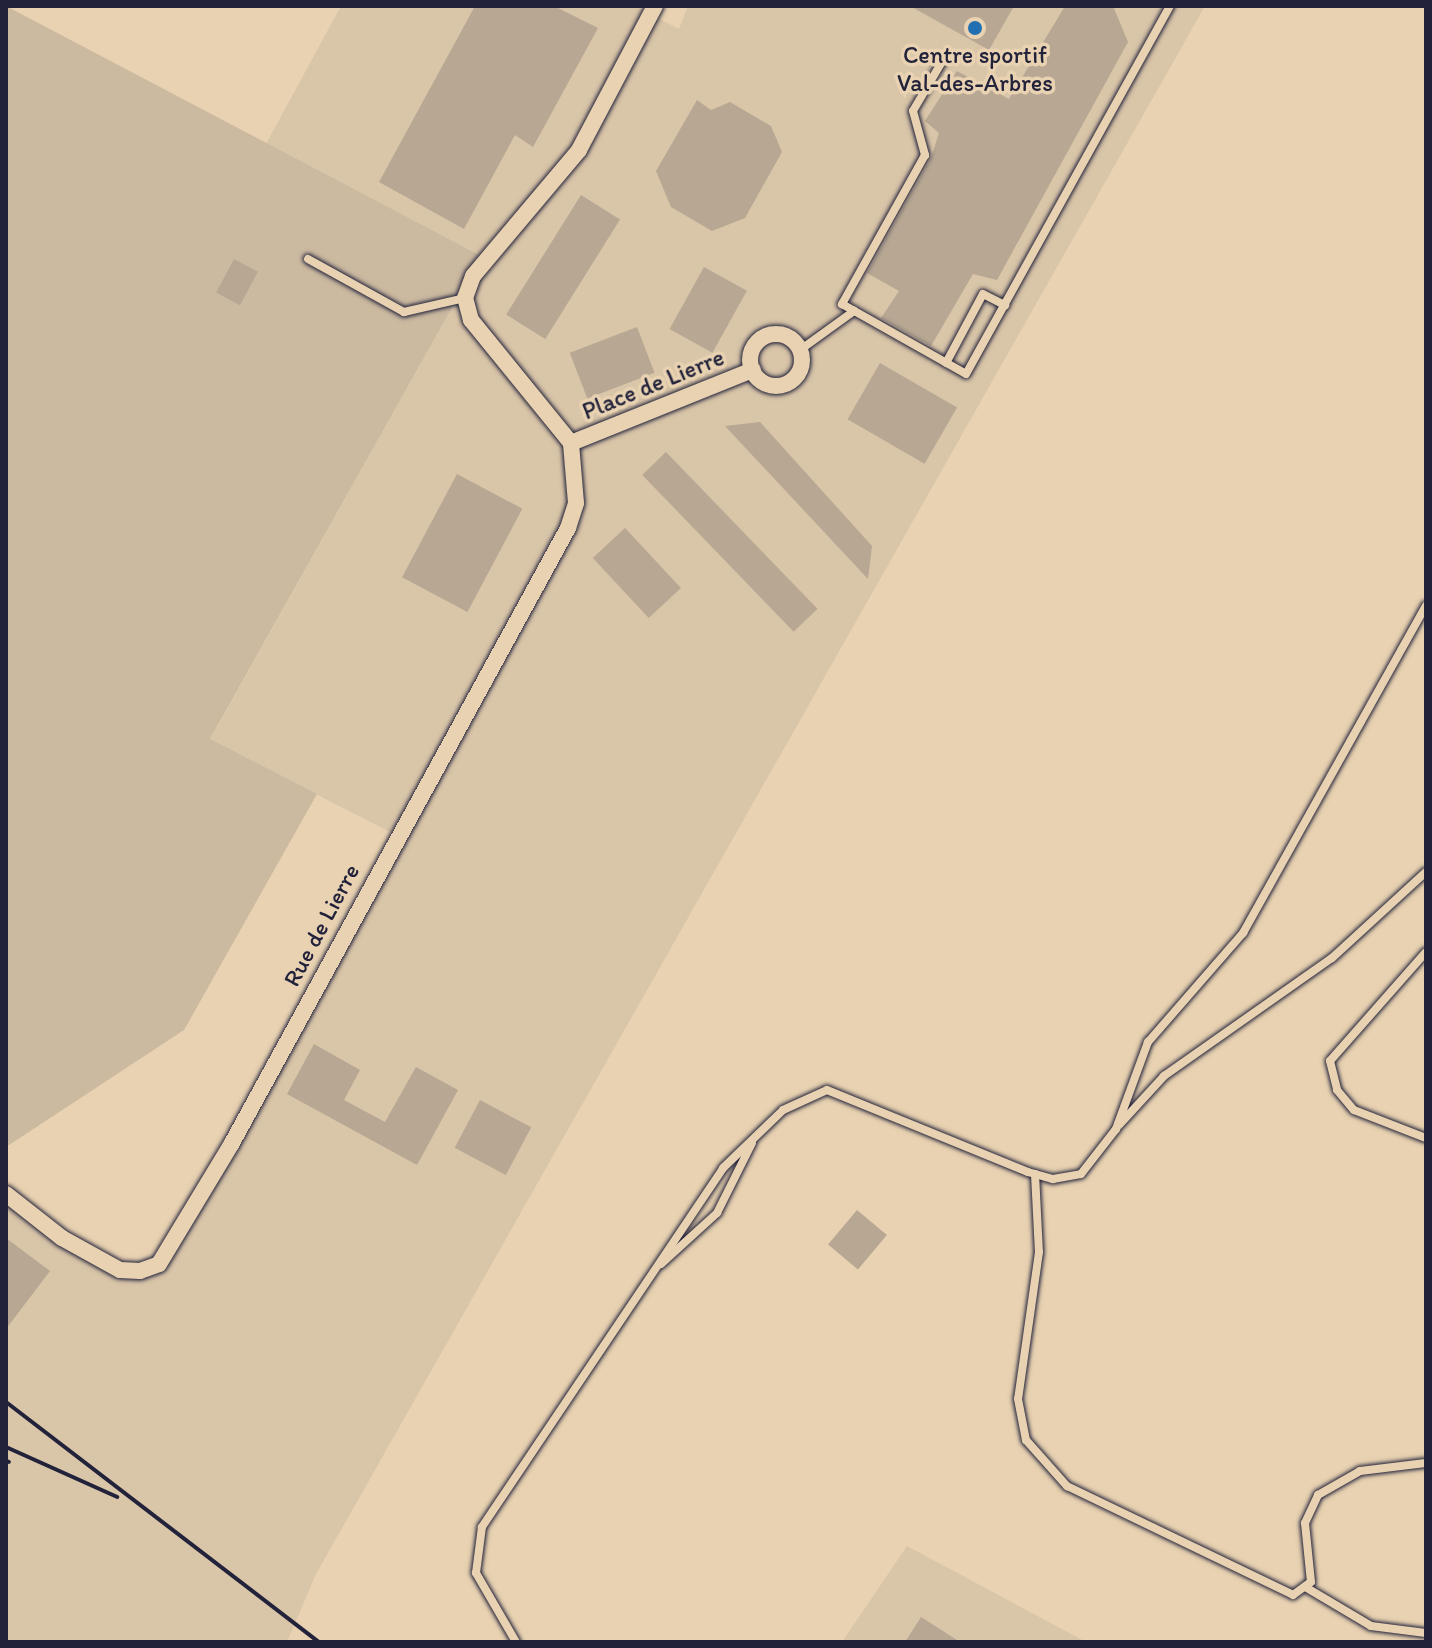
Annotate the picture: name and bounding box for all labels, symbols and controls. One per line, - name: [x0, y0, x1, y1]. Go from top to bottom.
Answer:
- marker: Centre sportif Val-des-Arbres: [966, 19, 984, 37]
- place label: Centre sportif Val-des-Arbres: [897, 41, 1053, 97]
- street label: Place de Lierre: [578, 342, 728, 426]
- street label: Rue de Lierre: [277, 859, 365, 991]

